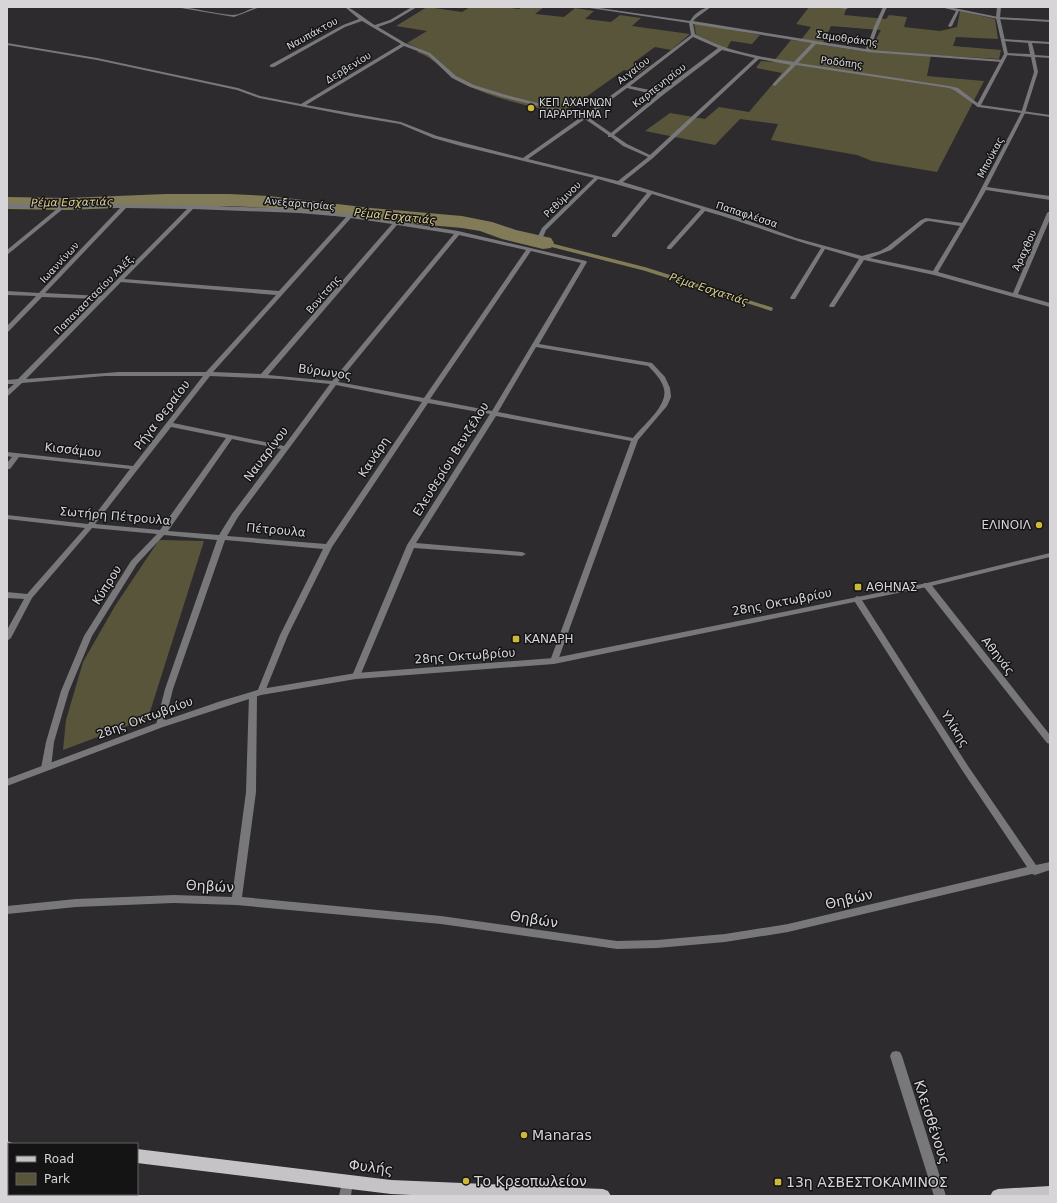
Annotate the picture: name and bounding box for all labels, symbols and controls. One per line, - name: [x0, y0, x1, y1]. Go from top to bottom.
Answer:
- street label: Ναυπάκτου: [285, 15, 340, 52]
- street label: Σαμοθράκης: [815, 29, 879, 48]
- street label: Δερβενίου: [323, 49, 373, 85]
- street label: Αιγαίου: [615, 54, 652, 86]
- street label: Ροδόπης: [820, 54, 864, 71]
- street label: Καρπενησίου: [631, 61, 688, 110]
- place label: ΚΕΠ ΑΧΑΡΝΩΝ ΠΑΡΑΡΤΗΜΑ Γ: [539, 97, 612, 120]
- marker: ΚΕΠ ΑΧΑΡΝΩΝ ΠΑΡΑΡΤΗΜΑ Γ: [526, 103, 536, 113]
- street label: Μπούκας: [975, 135, 1006, 180]
- street label: Ρεθύμνου: [542, 179, 583, 220]
- water label: Ρέμα Εσχατιάς: [31, 195, 114, 210]
- street label: Ανεξαρτησίας: [264, 195, 336, 212]
- street label: Παπαφλέσσα: [715, 199, 779, 230]
- water label: Ρέμα Εσχατιάς: [353, 206, 437, 227]
- street label: Άραχθου: [1011, 228, 1038, 272]
- street label: Ιωαννίνων: [38, 239, 81, 285]
- street label: Παπαναστασίου Αλέξ.: [52, 252, 137, 337]
- water label: Ρέμα Εσχατιάς: [668, 271, 750, 309]
- street label: Βονίτσης: [304, 273, 343, 315]
- street label: Βύρωνος: [297, 361, 353, 383]
- street label: Ρήγα Φεραίου: [131, 377, 193, 453]
- street label: Ελευθερίου Βενιζέλου: [410, 399, 492, 519]
- street label: Ναυαρίνου: [241, 424, 291, 484]
- street label: Κανάρη: [355, 434, 393, 480]
- street label: Κισσάμου: [44, 440, 102, 460]
- street label: Σωτήρη Πέτρουλα: [59, 504, 171, 528]
- place label: ΕΛΙΝΟΙΛ: [982, 518, 1032, 532]
- street label: Πέτρουλα: [246, 520, 306, 540]
- marker: ΕΛΙΝΟΙΛ: [1034, 520, 1044, 530]
- street label: Κύπρου: [89, 563, 125, 607]
- place label: ΑΘΗΝΑΣ: [866, 580, 917, 594]
- marker: ΑΘΗΝΑΣ: [853, 582, 863, 592]
- street label: 28ης Οκτωβρίου: [731, 585, 833, 619]
- place label: ΚΑΝΑΡΗ: [524, 632, 574, 646]
- marker: ΚΑΝΑΡΗ: [511, 634, 521, 644]
- street label: Αθηνάς: [979, 634, 1017, 678]
- street label: 28ης Οκτωβρίου: [414, 645, 516, 667]
- street label: 28ης Οκτωβρίου: [95, 694, 195, 742]
- street label: Υλίκης: [938, 707, 972, 750]
- street label: Θηβών: [185, 877, 235, 895]
- street label: Θηβών: [824, 886, 875, 912]
- street label: Θηβών: [509, 907, 559, 931]
- street label: Κλεισθένους: [911, 1078, 953, 1166]
- place label: Manaras: [532, 1127, 592, 1143]
- marker: Manaras: [519, 1130, 529, 1140]
- legend: [8, 1143, 138, 1195]
- text: Road: [44, 1152, 74, 1166]
- street label: Φυλής: [348, 1156, 394, 1178]
- text: Park: [44, 1172, 70, 1186]
- place label: Το Κρεοπωλείον: [473, 1173, 587, 1189]
- place label: 13η ΑΣΒΕΣΤΟΚΑΜΙΝΟΣ: [786, 1174, 948, 1190]
- marker: Το Κρεοπωλείον: [461, 1176, 471, 1186]
- marker: 13η ΑΣΒΕΣΤΟΚΑΜΙΝΟΣ: [773, 1177, 783, 1187]

